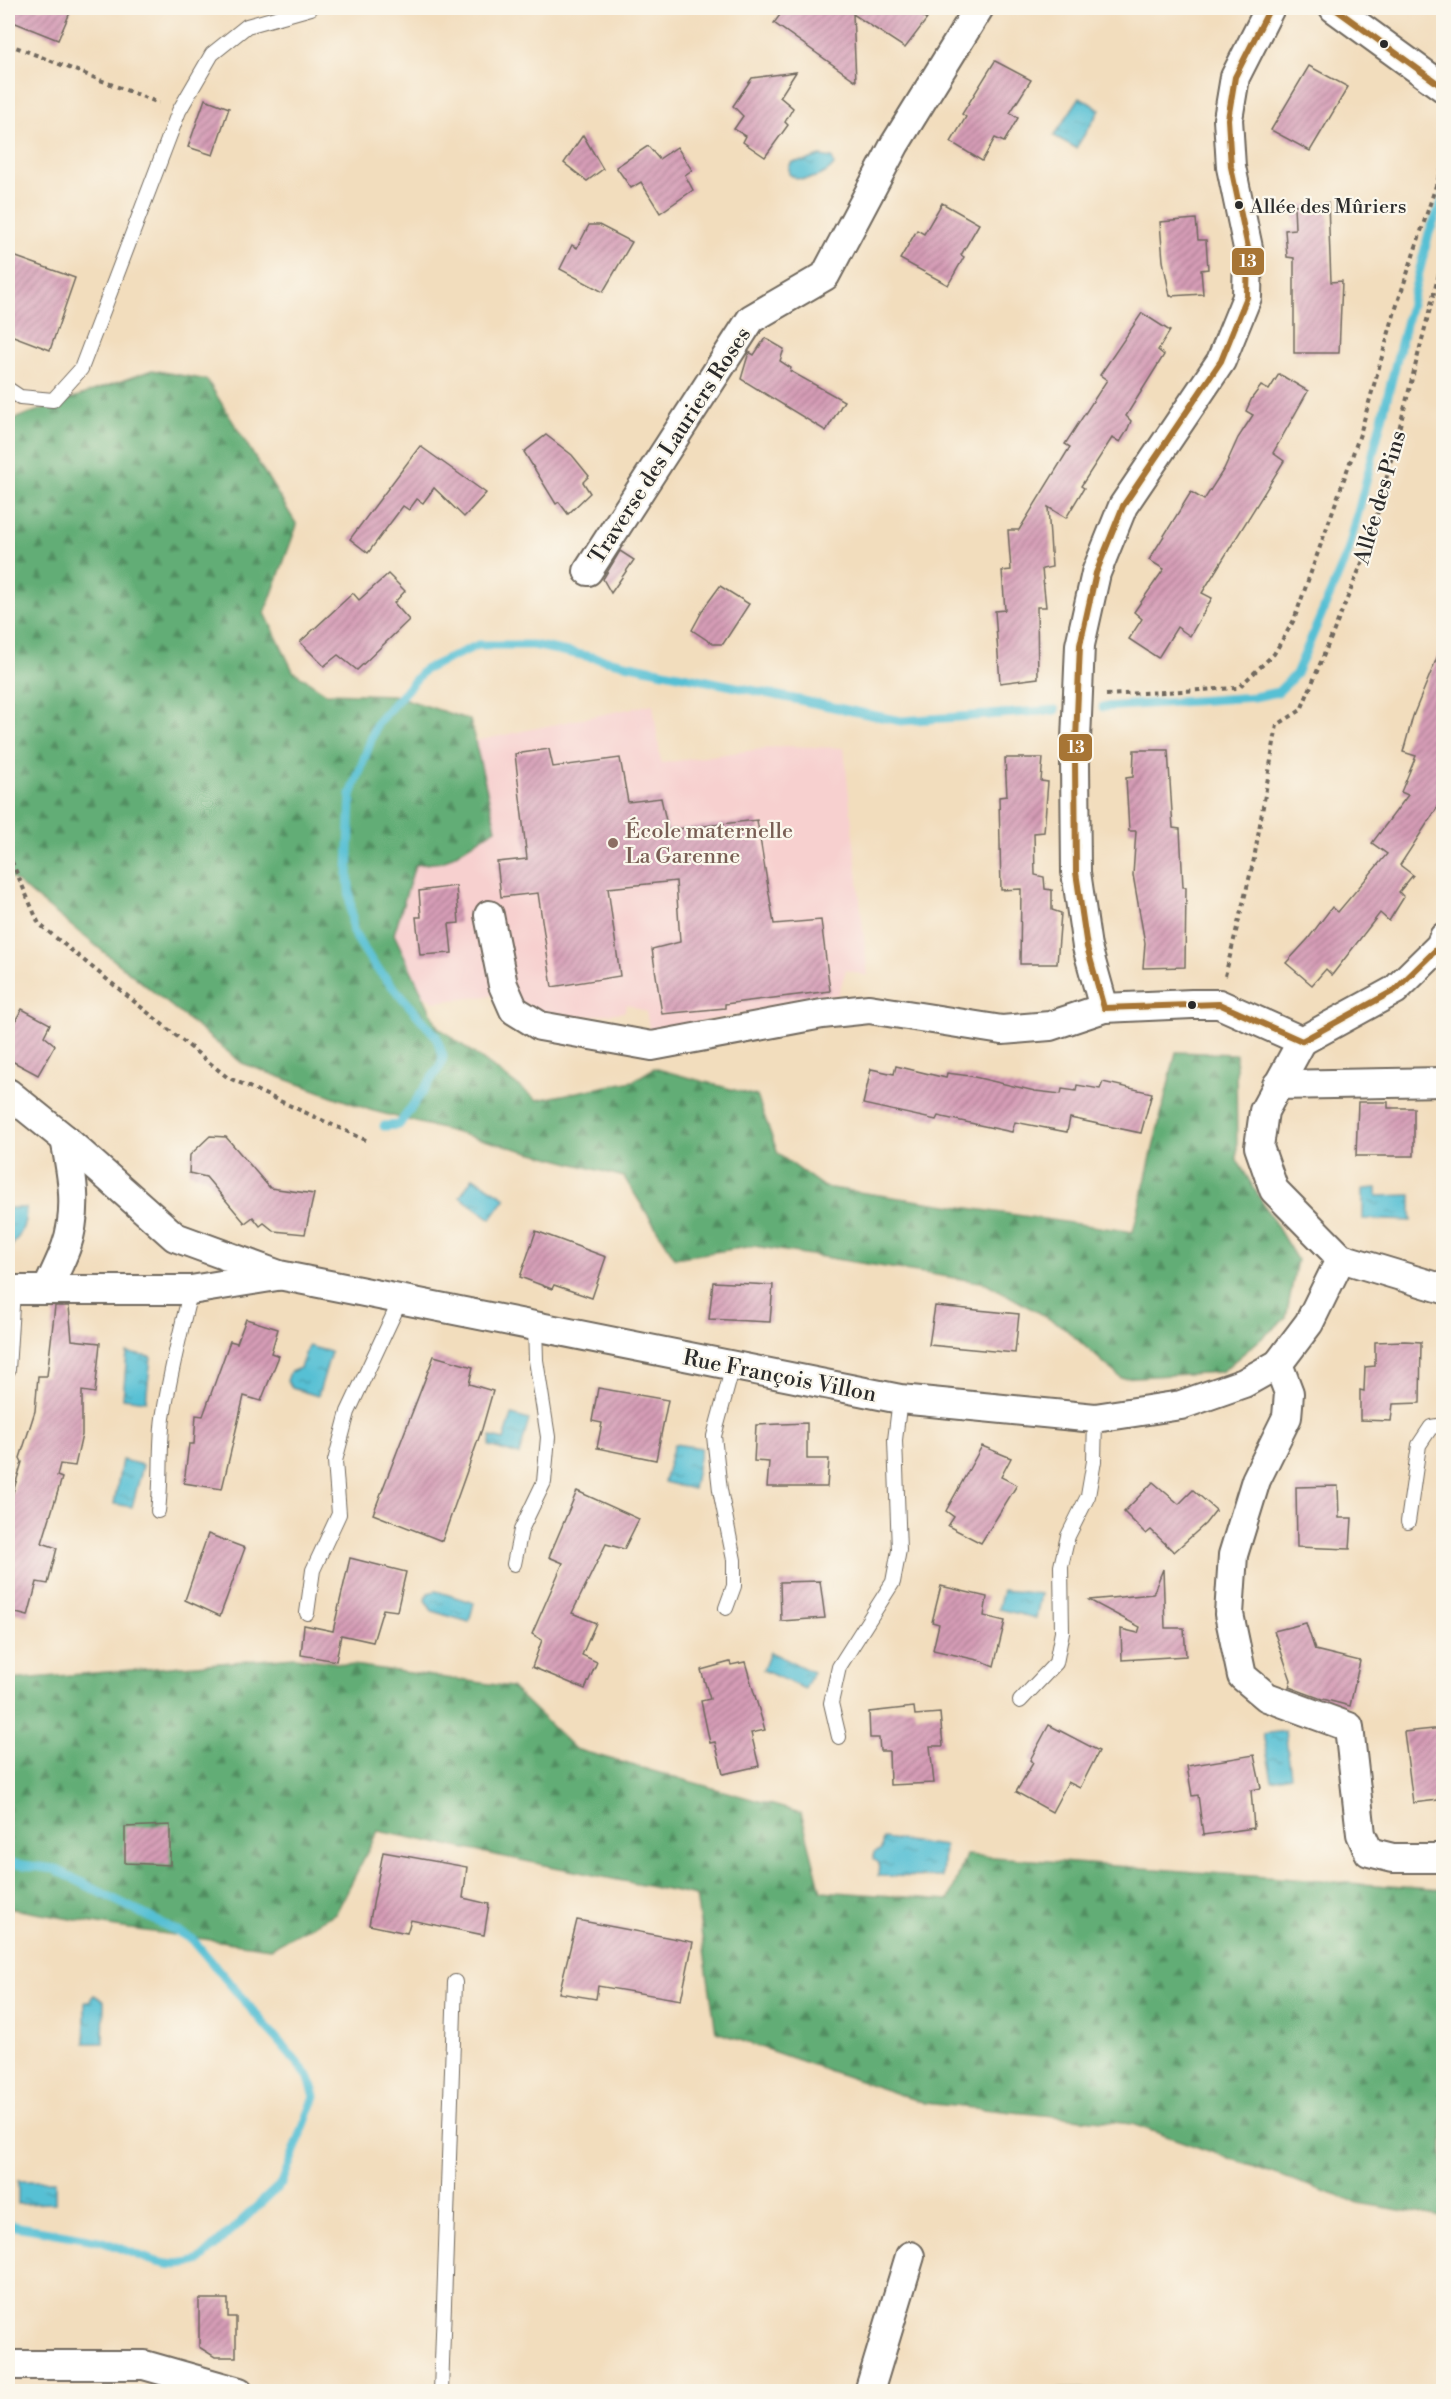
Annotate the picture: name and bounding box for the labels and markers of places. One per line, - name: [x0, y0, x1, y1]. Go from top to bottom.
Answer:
- unlabelled marker: [1378, 38, 1390, 50]
- place label: Allée des Mûriers: [1249, 195, 1406, 220]
- marker: Allée des Mûriers: [1233, 199, 1245, 211]
- place label: École maternelle La Garenne: [625, 817, 793, 870]
- marker: École maternelle La Garenne: [606, 836, 620, 850]
- unlabelled marker: [1186, 999, 1198, 1011]

